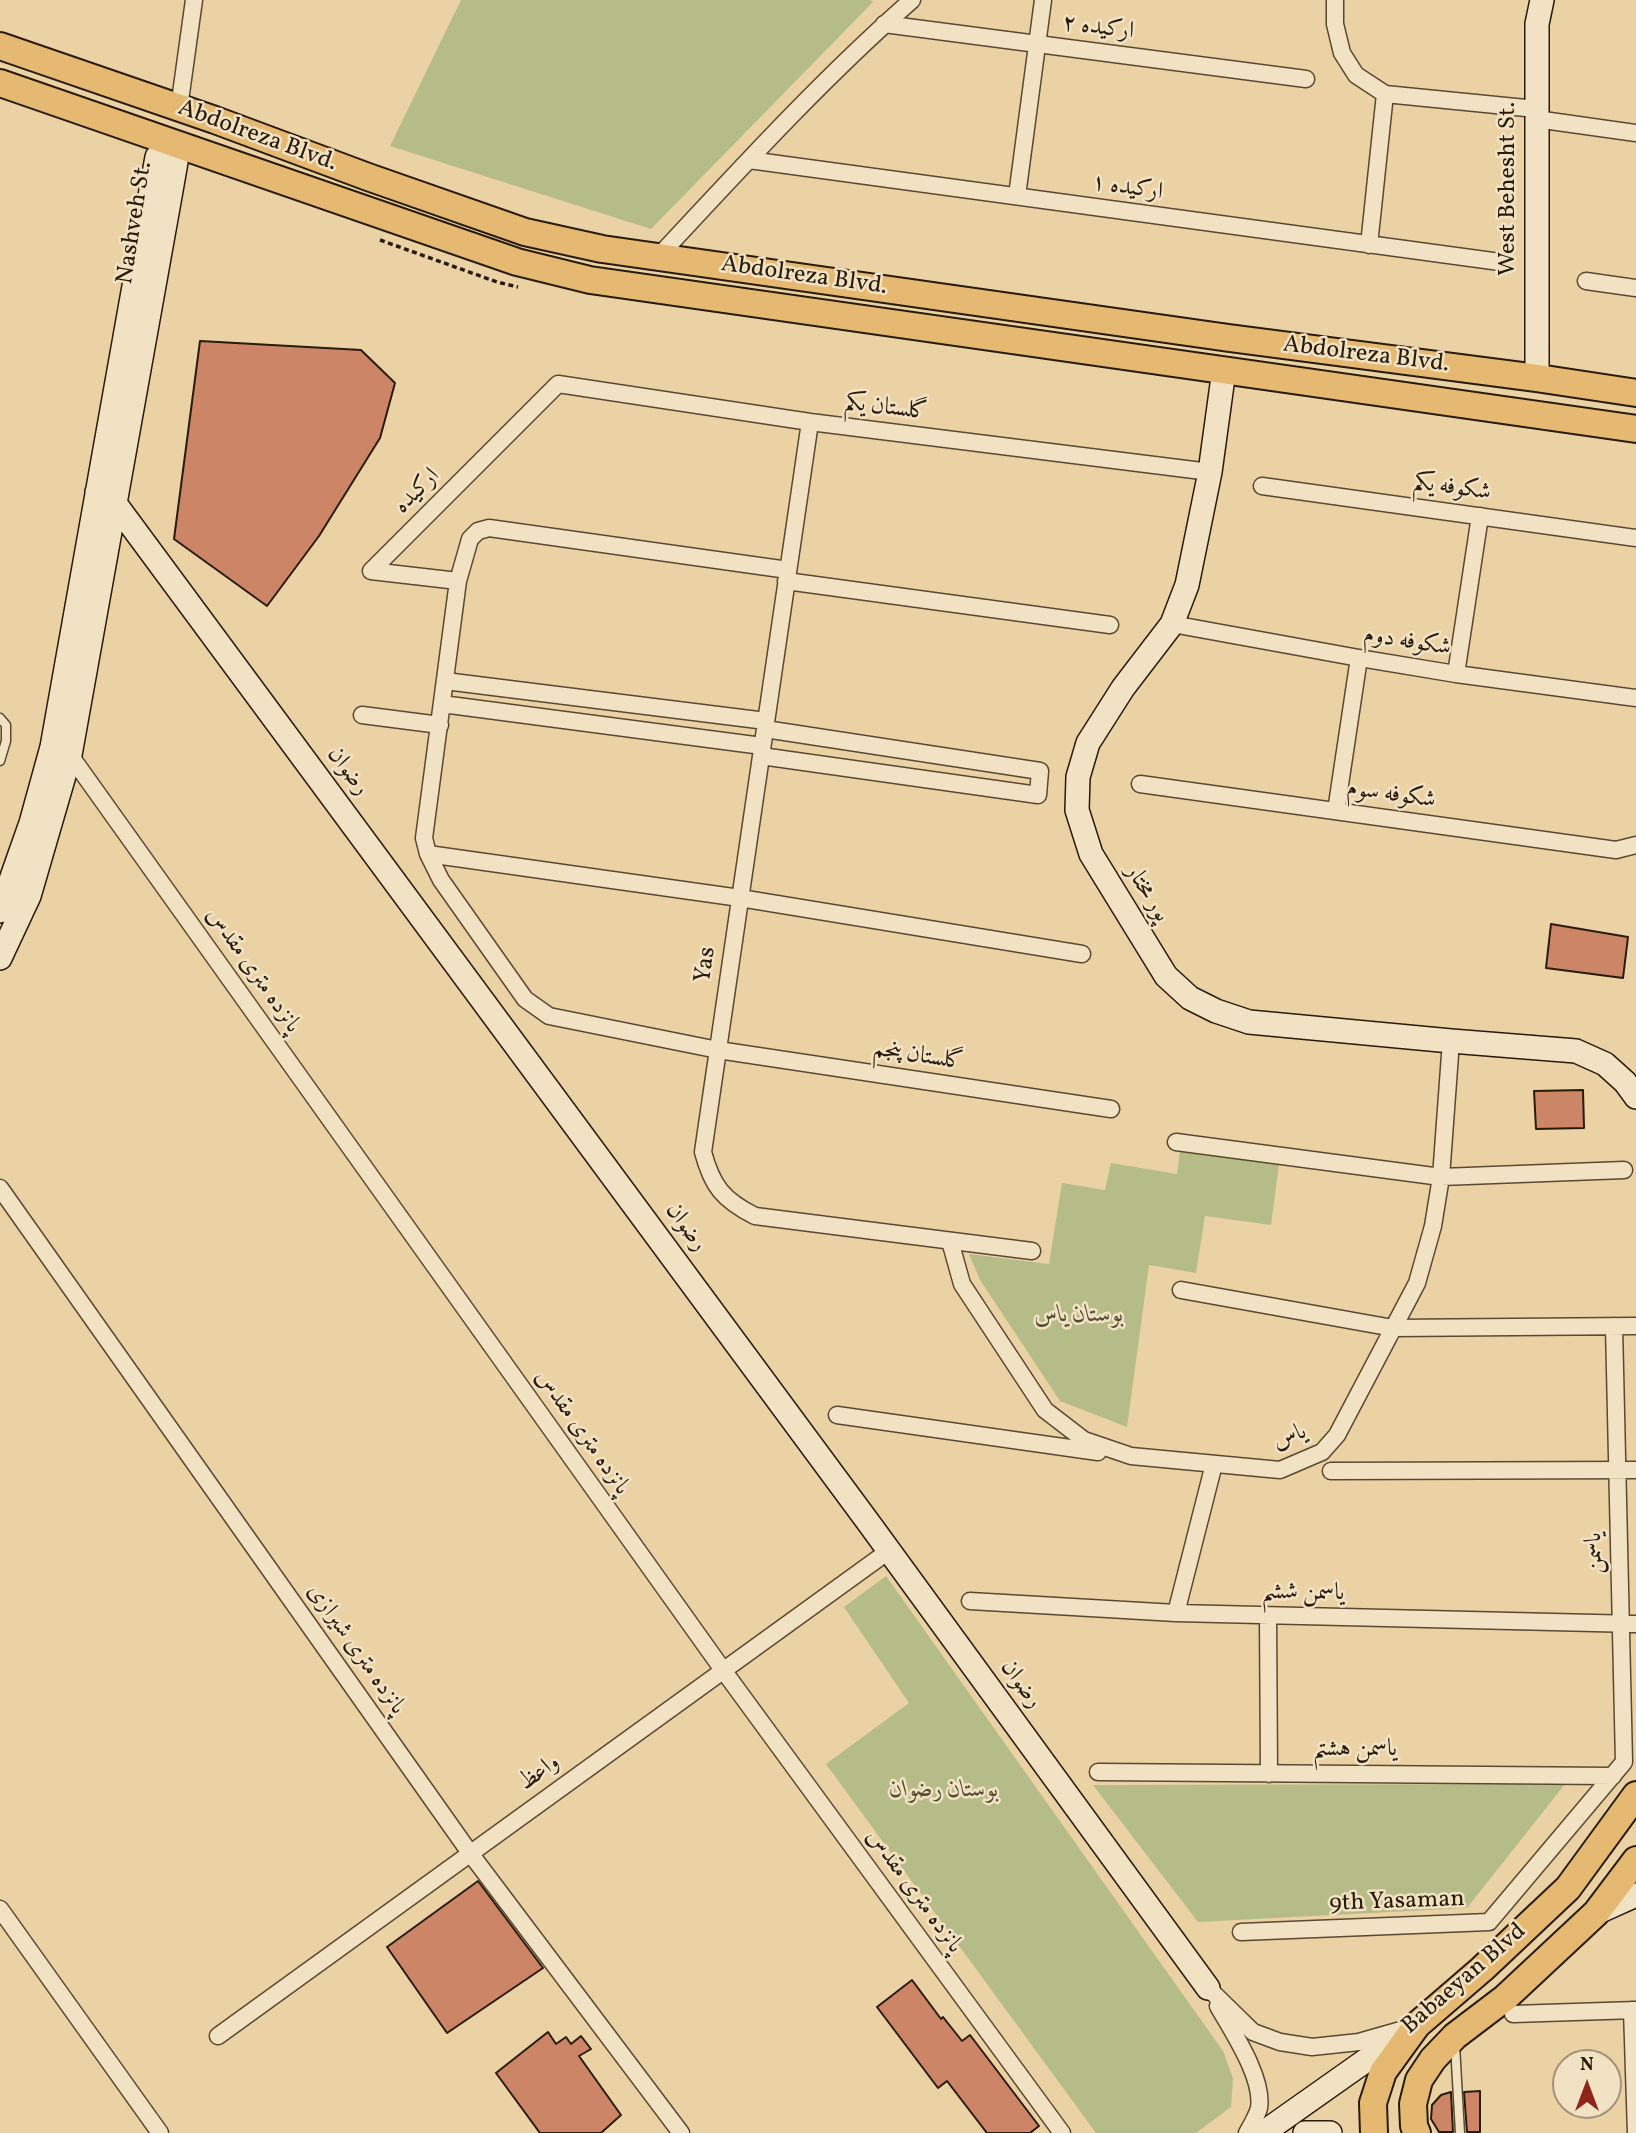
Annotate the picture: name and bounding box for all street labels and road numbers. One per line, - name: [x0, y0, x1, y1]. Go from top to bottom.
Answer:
- street label: ارکیده ۲: [1061, 10, 1135, 48]
- street label: Abdolreza Blvd.: [174, 95, 340, 179]
- street label: West Behesht St.: [1496, 102, 1524, 276]
- street label: Nashveh St.: [112, 160, 160, 286]
- street label: ارکیده ۱: [1089, 170, 1165, 208]
- street label: Abdolreza Blvd.: [719, 251, 889, 303]
- street label: Abdolreza Blvd.: [1281, 332, 1451, 380]
- street label: گلستان یکم: [843, 390, 929, 428]
- street label: ارکیده: [389, 463, 447, 521]
- street label: شکوفه یکم: [1411, 469, 1493, 509]
- street label: شکوفه دوم: [1361, 622, 1453, 664]
- street label: رضوان: [319, 742, 375, 802]
- street label: شکوفه سوم: [1345, 775, 1437, 817]
- street label: پور مختار: [1117, 860, 1175, 928]
- street label: پانزده متری مقدس: [198, 903, 306, 1039]
- street label: Yas: [690, 945, 724, 985]
- street label: گلستان پنجم: [871, 1036, 965, 1078]
- street label: رضوان: [658, 1198, 712, 1258]
- street label: پانزده متری مقدس: [527, 1365, 635, 1501]
- street label: یاس: [1269, 1418, 1311, 1458]
- street label: یاسمن: [1581, 1532, 1611, 1574]
- street label: پانزده متری شیرازی: [299, 1579, 411, 1721]
- street label: یاسمن ششم: [1261, 1579, 1345, 1609]
- street label: رضوان: [993, 1655, 1047, 1715]
- street label: یاسمن هشتم: [1313, 1737, 1397, 1765]
- street label: واعظ: [514, 1749, 566, 1799]
- street label: پانزده متری مقدس: [858, 1824, 968, 1960]
- street label: 9th Yasaman: [1329, 1886, 1465, 1920]
- street label: Babaeyan Blvd: [1397, 1918, 1533, 2042]

